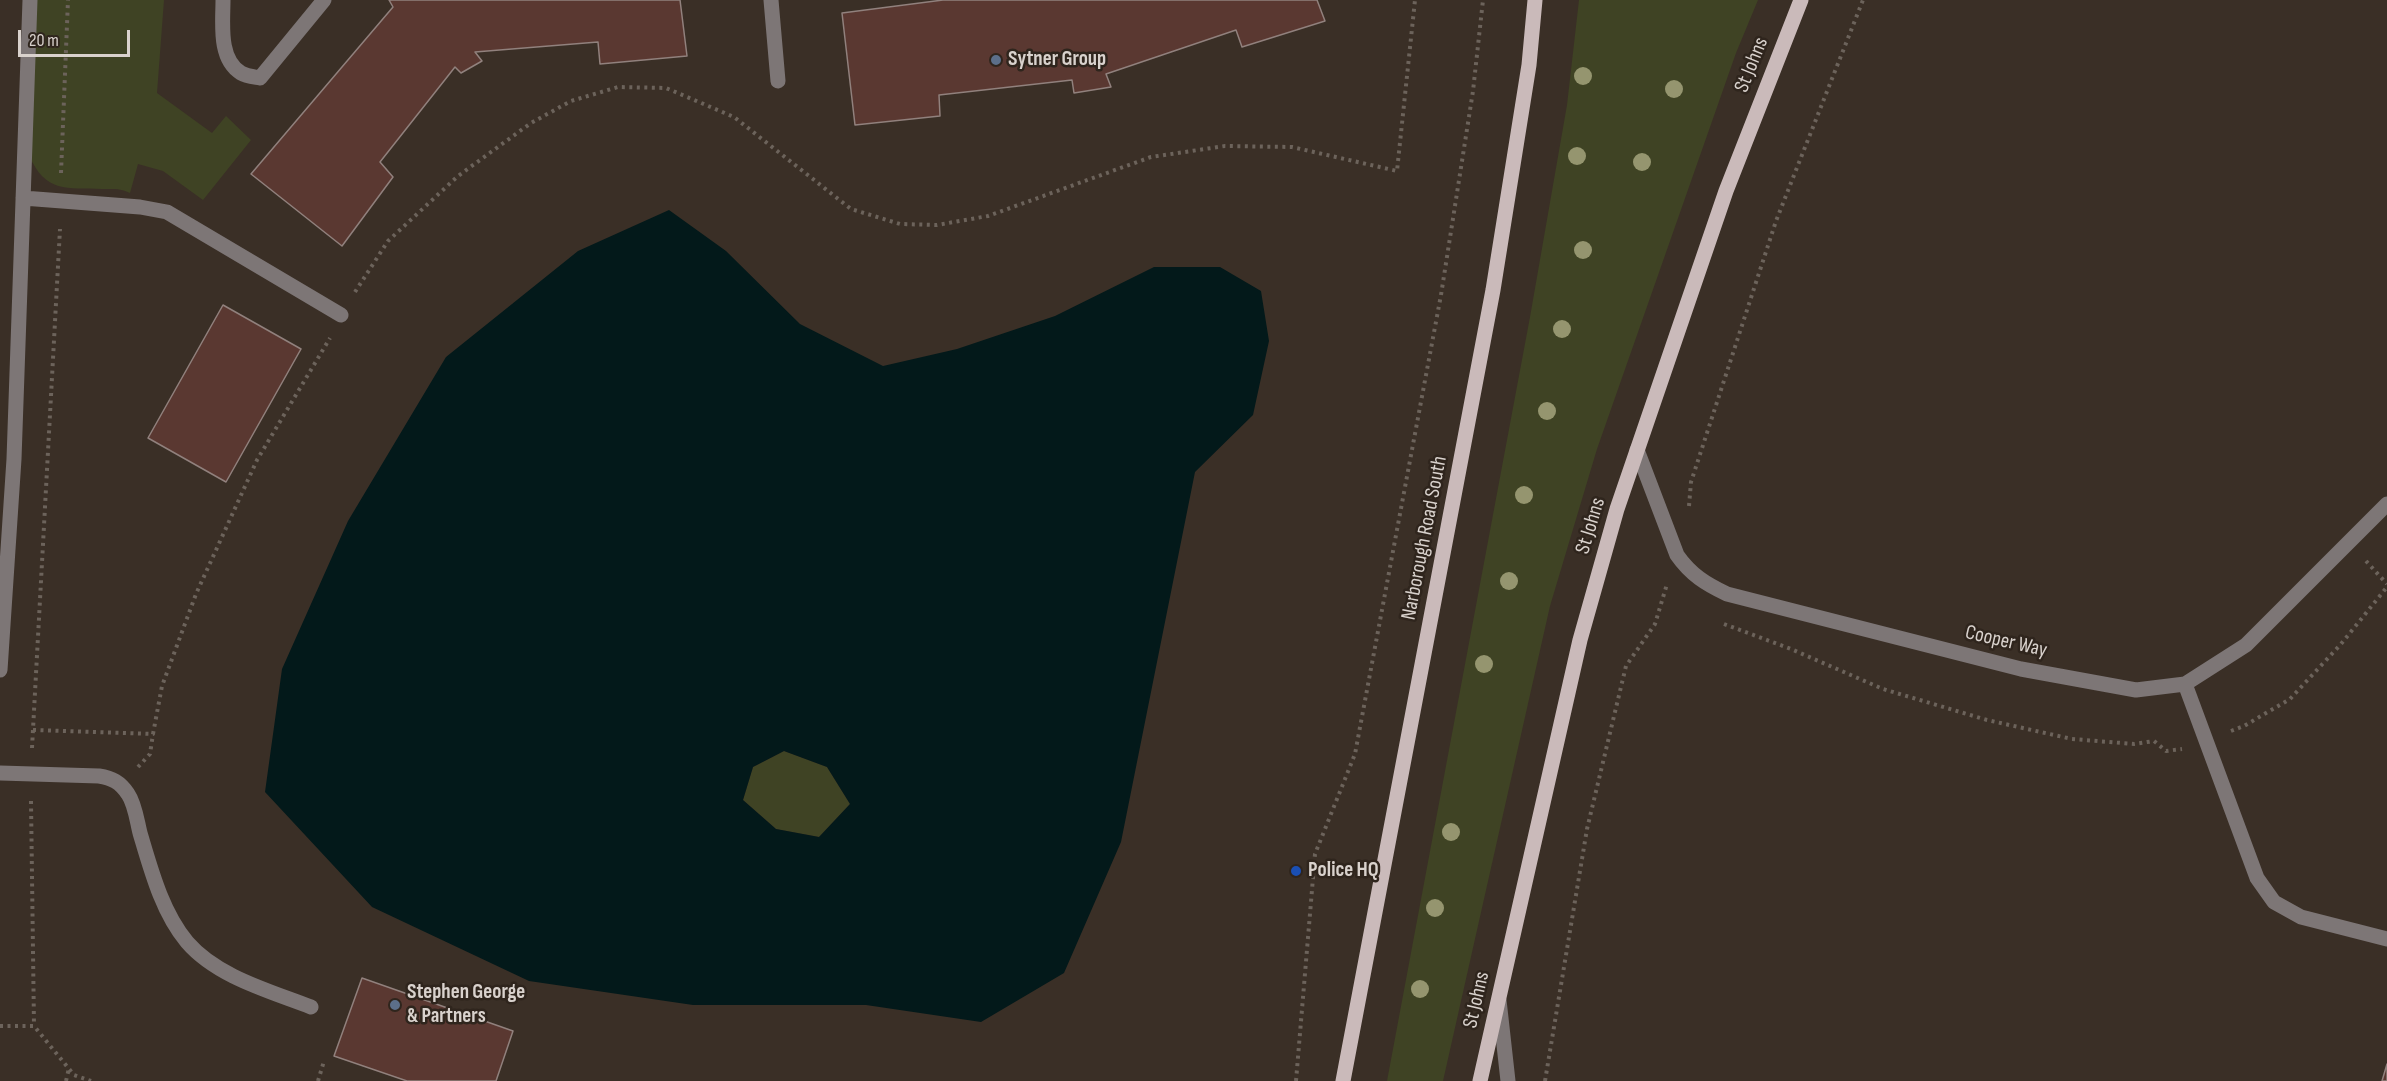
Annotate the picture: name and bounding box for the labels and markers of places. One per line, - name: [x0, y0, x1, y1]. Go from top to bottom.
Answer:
- place label: Sytner Group: [1008, 47, 1106, 73]
- marker: Sytner Group: [989, 53, 1003, 67]
- place label: Police HQ: [1308, 858, 1379, 884]
- marker: Police HQ: [1289, 864, 1303, 878]
- place label: Stephen George & Partners: [407, 980, 525, 1030]
- marker: Stephen George & Partners: [388, 998, 402, 1012]

